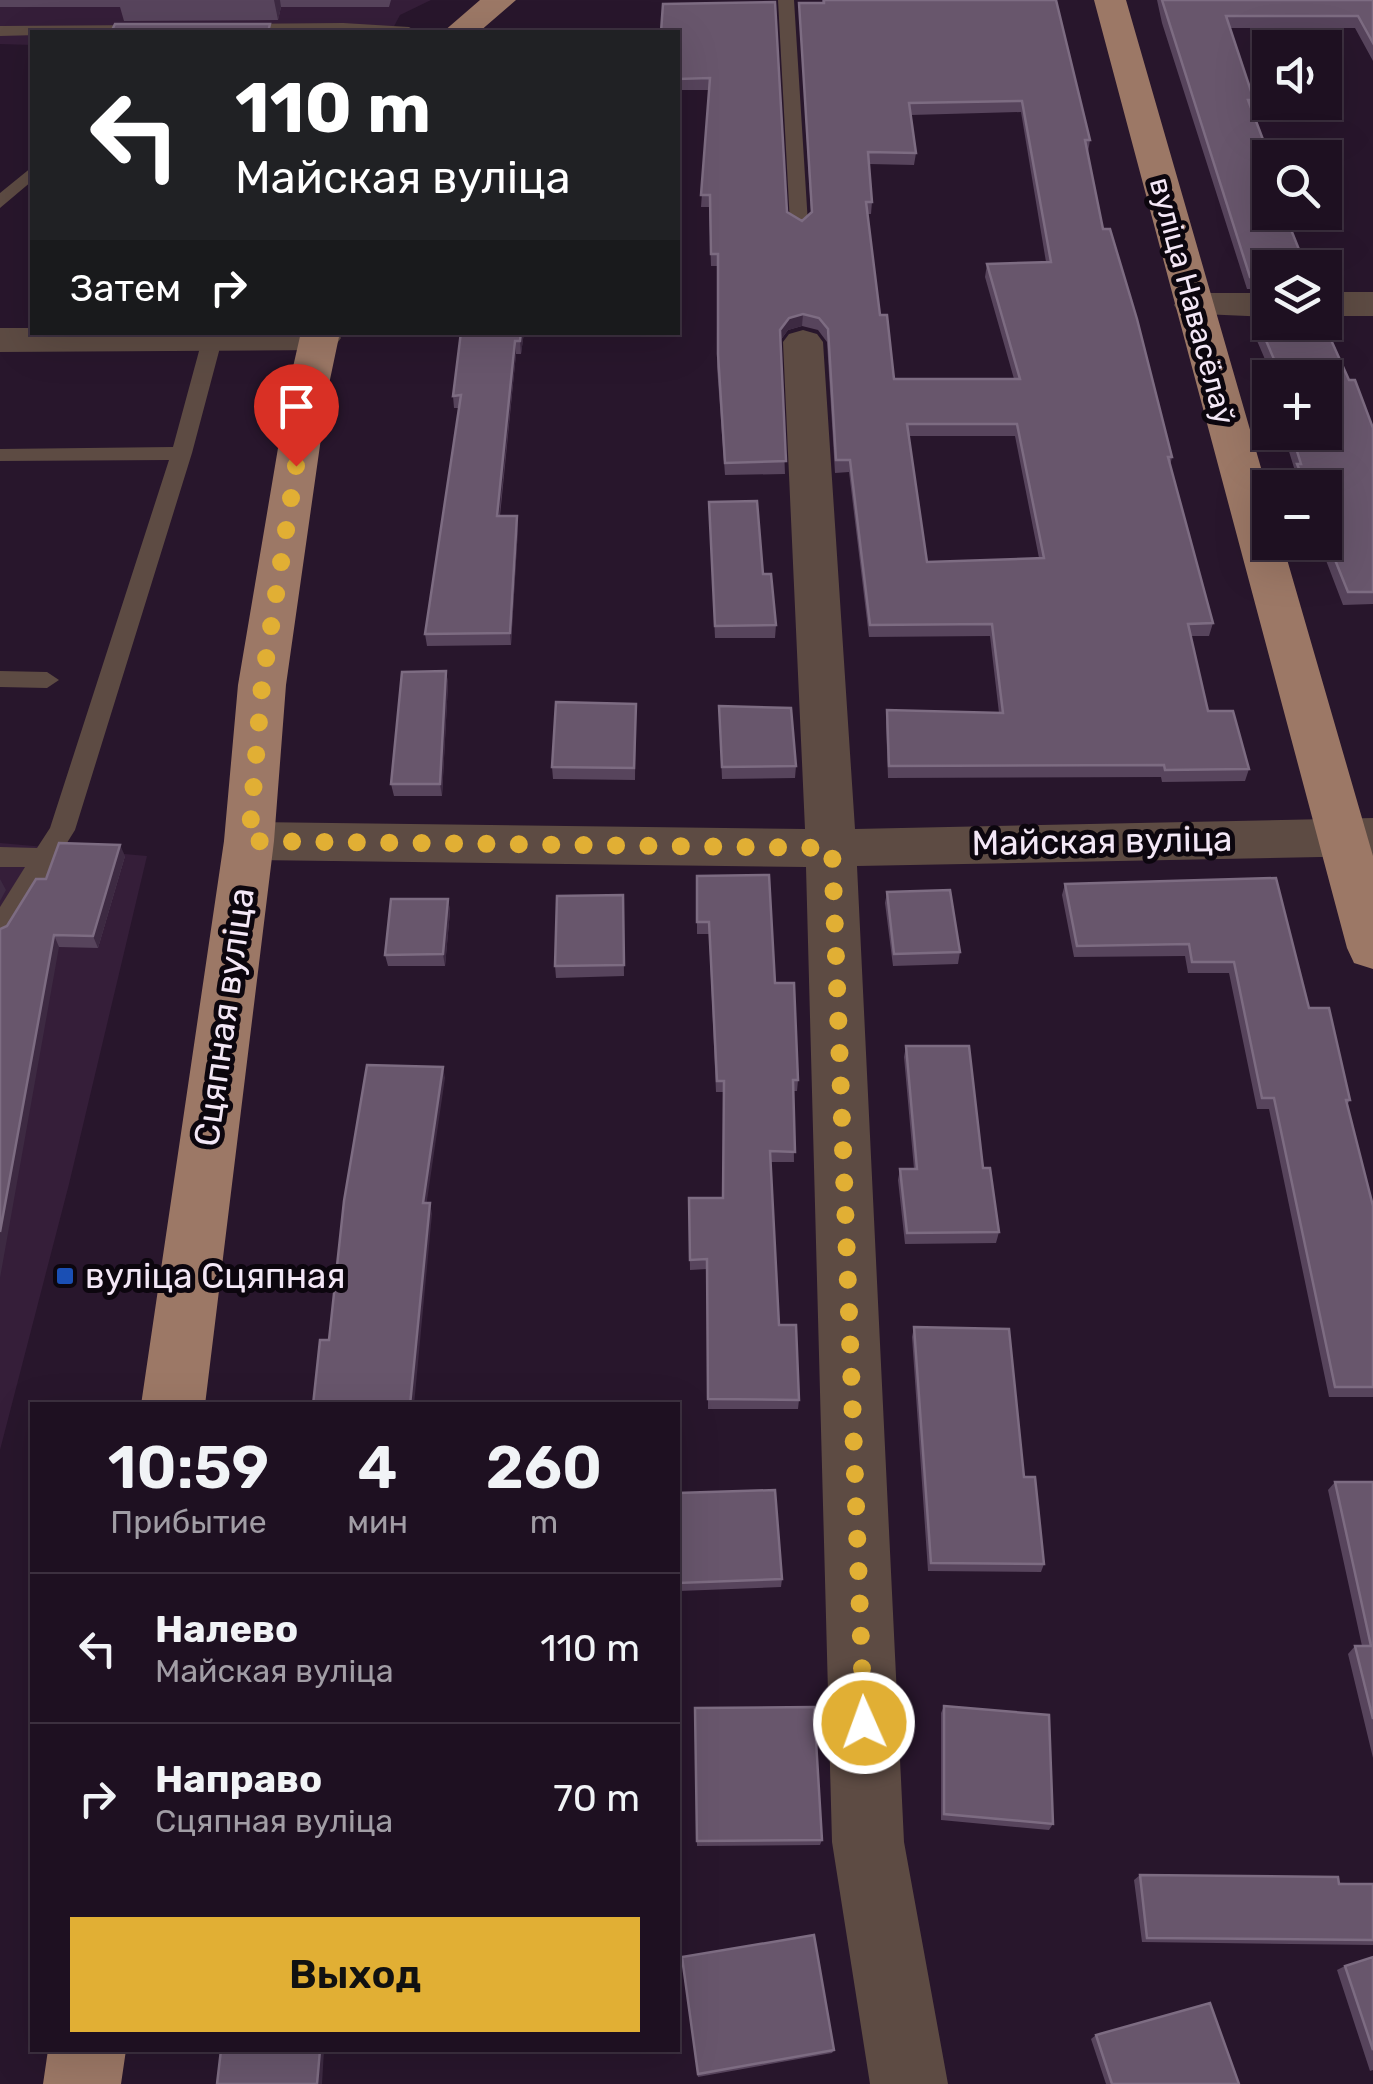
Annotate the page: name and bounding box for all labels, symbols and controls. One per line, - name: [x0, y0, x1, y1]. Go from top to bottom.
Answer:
- map controls: [1252, 30, 1342, 560]
- button: sound: [1252, 30, 1342, 120]
- text: 110 m: [235, 67, 431, 150]
- icon: left: [70, 70, 200, 200]
- button: search: [1252, 140, 1342, 230]
- text: Майская вуліца: [235, 151, 570, 204]
- street label: вуліца Навасёлаў: [1142, 173, 1242, 429]
- button: layers: [1252, 250, 1342, 340]
- icon: right: [201, 260, 256, 315]
- text: Затем: [70, 265, 181, 311]
- button: +: [1252, 360, 1342, 450]
- pin: [254, 364, 339, 467]
- icon: arrive: [269, 379, 324, 434]
- button: −: [1252, 470, 1342, 560]
- street label: Майская вуліца: [971, 818, 1233, 864]
- street label: Сцяпная вуліца: [185, 885, 263, 1149]
- place label: вуліца Сцяпная: [85, 1255, 345, 1297]
- marker: вуліца Сцяпная: [54, 1265, 76, 1287]
- text: 10:59: [108, 1432, 269, 1503]
- text: 4: [358, 1432, 398, 1503]
- text: 260: [486, 1432, 602, 1503]
- text: Прибытие: [110, 1503, 267, 1541]
- text: мин: [347, 1503, 408, 1541]
- text: m: [530, 1503, 558, 1541]
- text: Налево: [155, 1606, 298, 1652]
- icon: left: [70, 1621, 125, 1676]
- text: 110 m: [540, 1625, 640, 1671]
- text: Майская вуліца: [155, 1652, 394, 1690]
- position arrow: [812, 1671, 916, 1775]
- text: Направо: [155, 1756, 322, 1802]
- icon: right: [70, 1771, 125, 1826]
- text: 70 m: [553, 1775, 640, 1821]
- text: Сцяпная вуліца: [155, 1802, 393, 1840]
- button: Выход: [70, 1917, 640, 2032]

